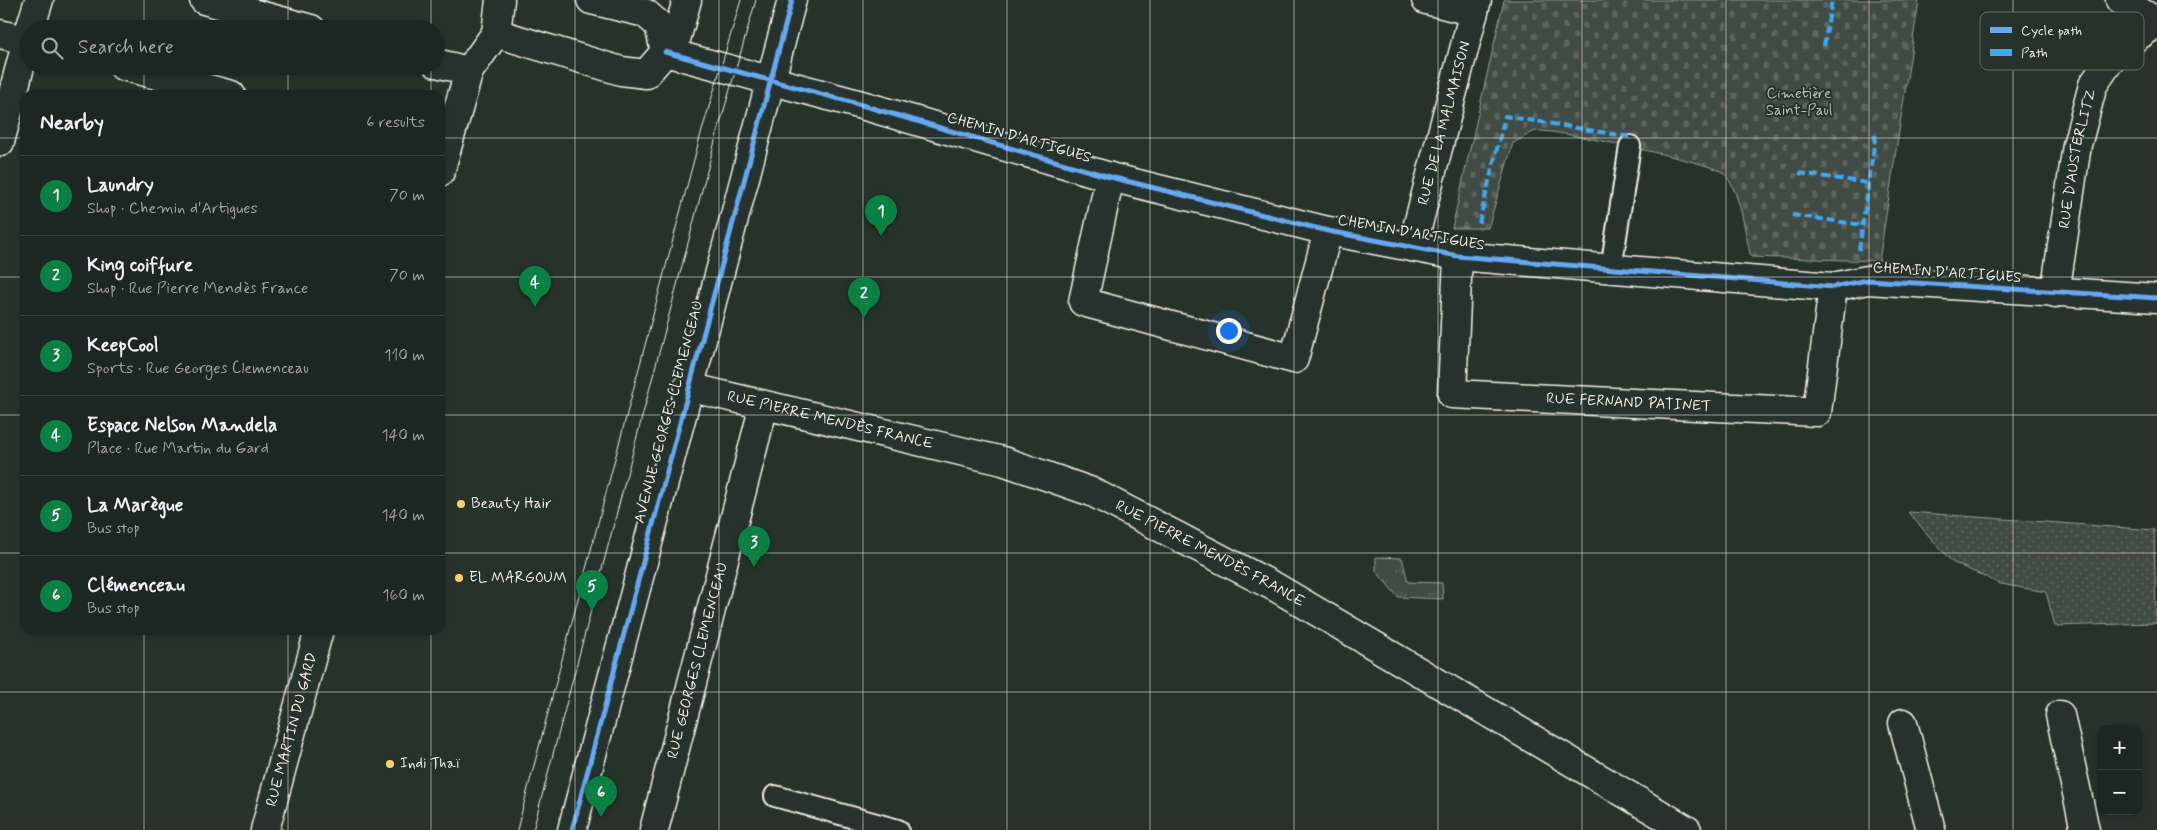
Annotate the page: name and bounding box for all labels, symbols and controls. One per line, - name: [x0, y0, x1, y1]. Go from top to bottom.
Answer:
- legend: [1980, 12, 2144, 70]
- search box: [20, 20, 445, 75]
- text: Cycle path: [2021, 22, 2082, 40]
- icon: search: [38, 34, 66, 62]
- text: Search here: [78, 35, 174, 60]
- street label: RUE DE LA MALMAISON: [1413, 39, 1476, 207]
- text: Path: [2021, 44, 2048, 62]
- park label: Cimetière Saint-Paul: [1766, 84, 1833, 121]
- street label: RUE D'AUSTERLITZ: [2055, 87, 2101, 230]
- street label: CHEMIN D'ARTIGUES: [945, 108, 1093, 168]
- text: Nearby: [40, 109, 104, 137]
- text: 6 results: [366, 112, 425, 133]
- text: Laundry: [87, 173, 154, 198]
- text: 1: [52, 185, 60, 206]
- text: 70 m: [389, 185, 425, 206]
- pin: 1: [865, 195, 897, 236]
- text: Shop · Chemin d'Artigues: [87, 198, 258, 219]
- street label: CHEMIN D'ARTIGUES: [1336, 210, 1486, 256]
- text: King coiffure: [87, 253, 193, 278]
- street label: CHEMIN D'ARTIGUES: [1872, 258, 2022, 288]
- text: 2: [52, 265, 60, 286]
- text: 70 m: [389, 265, 425, 286]
- pin: 4: [519, 266, 551, 307]
- pin: 2: [848, 277, 880, 318]
- text: Shop · Rue Pierre Mendès France: [87, 278, 308, 299]
- street label: AVENUE GEORGES CLEMENCEAU: [630, 299, 708, 525]
- your location: [1216, 318, 1242, 344]
- text: KeepCool: [87, 333, 159, 358]
- text: 3: [52, 345, 60, 366]
- text: 110 m: [384, 345, 425, 366]
- text: Sports · Rue Georges Clemenceau: [87, 358, 309, 379]
- street label: RUE PIERRE MENDÈS FRANCE: [725, 387, 936, 454]
- street label: RUE FERNAND PATINET: [1546, 389, 1712, 417]
- text: Espace Nelson Mandela: [87, 413, 277, 438]
- text: 4: [51, 425, 61, 446]
- text: 140 m: [381, 425, 425, 446]
- text: Place · Rue Martin du Gard: [87, 438, 269, 459]
- text: La Marègue: [87, 493, 183, 518]
- place label: Beauty Hair: [471, 494, 552, 514]
- street label: RUE PIERRE MENDÈS FRANCE: [1112, 496, 1309, 612]
- marker: Beauty Hair: [455, 498, 467, 510]
- text: 5: [51, 505, 61, 526]
- text: 140 m: [381, 505, 425, 526]
- text: Bus stop: [87, 518, 140, 539]
- pin: 3: [738, 526, 770, 567]
- street label: RUE GEORGES CLEMENCEAU: [663, 560, 733, 761]
- place label: EL MARGOUM: [469, 568, 567, 588]
- pin: 5: [576, 570, 608, 611]
- marker: EL MARGOUM: [453, 572, 465, 584]
- text: Clémenceau: [87, 573, 185, 598]
- text: 6: [52, 585, 60, 606]
- text: 160 m: [382, 585, 425, 606]
- text: Bus stop: [87, 598, 140, 619]
- street label: RUE MARTIN DU GARD: [262, 650, 322, 809]
- map controls: [2097, 725, 2142, 815]
- button: +: [2097, 725, 2142, 770]
- place label: Indi Thaï: [400, 754, 461, 774]
- marker: Indi Thaï: [384, 758, 396, 770]
- button: −: [2097, 770, 2142, 815]
- pin: 6: [585, 776, 617, 817]

